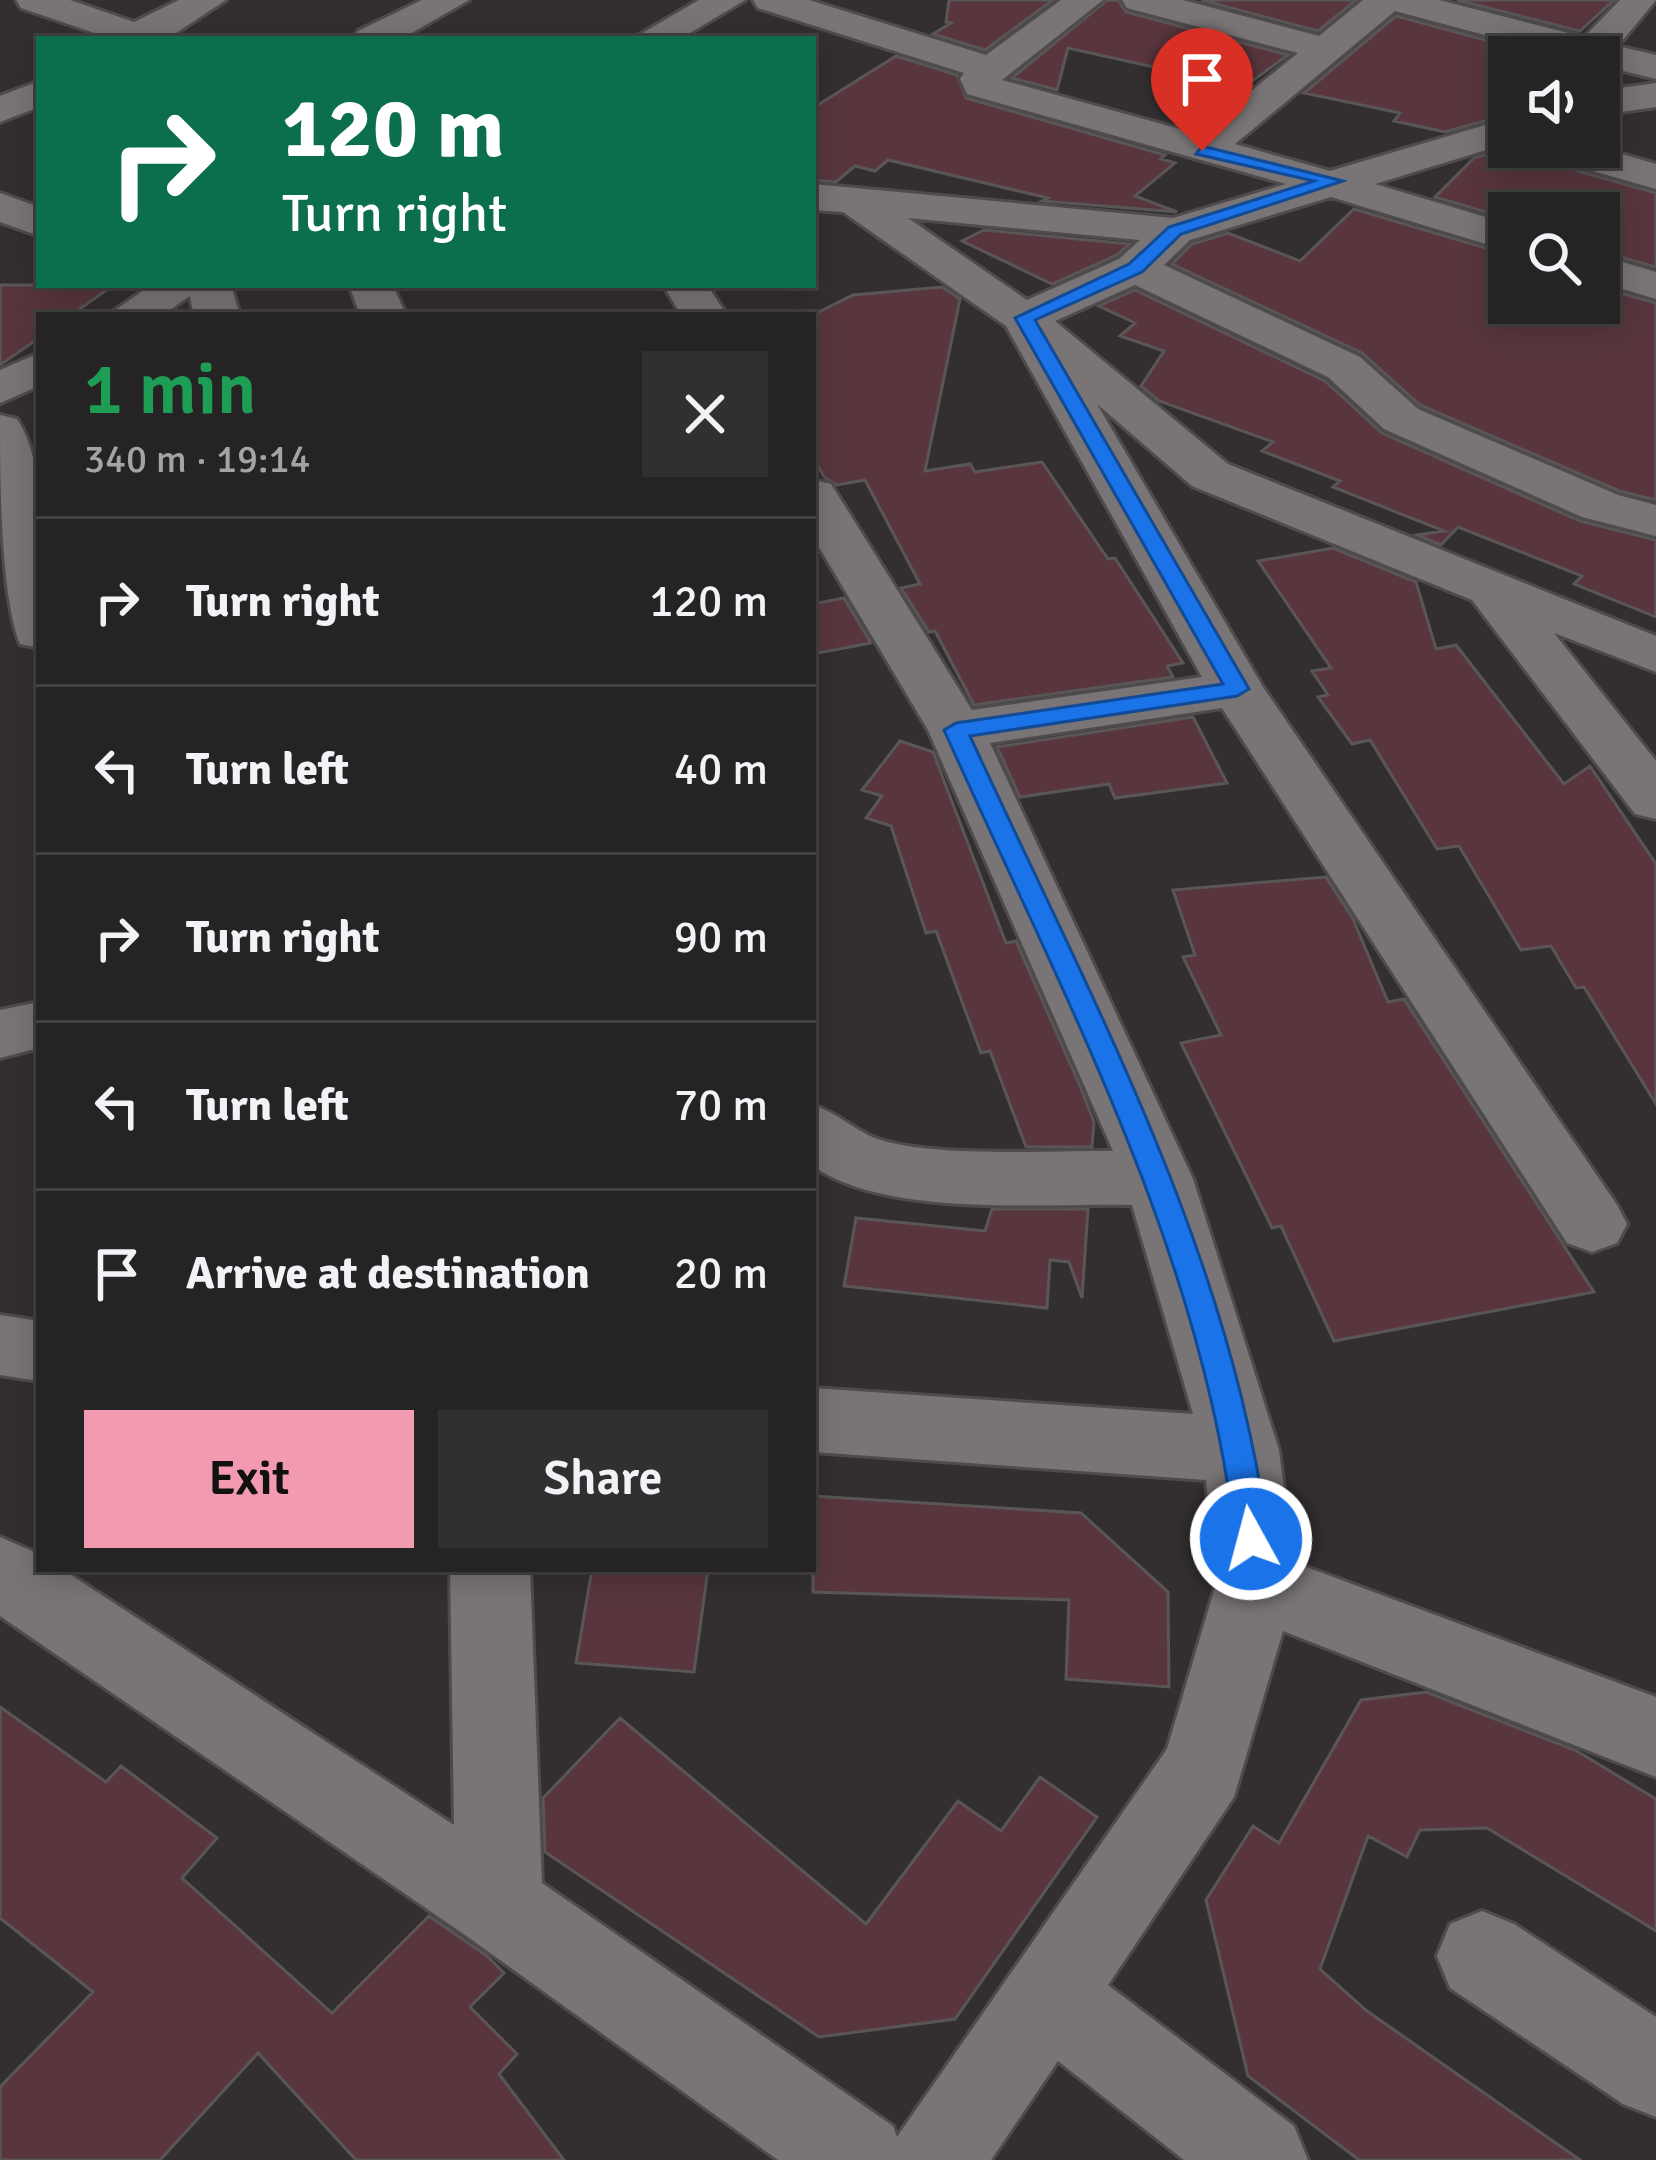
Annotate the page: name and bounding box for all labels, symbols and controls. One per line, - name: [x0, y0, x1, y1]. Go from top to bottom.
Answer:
- pin: [1151, 28, 1253, 151]
- map controls: [1488, 36, 1620, 324]
- button: sound: [1488, 36, 1620, 168]
- icon: arrive: [1169, 46, 1235, 112]
- text: 120 m: [282, 77, 504, 181]
- icon: right: [84, 84, 240, 240]
- text: Turn right: [282, 180, 507, 247]
- button: search: [1488, 192, 1620, 324]
- text: 1 min: [84, 345, 256, 434]
- button: close: [642, 351, 768, 477]
- text: 340 m · 19:14: [84, 435, 311, 483]
- icon: right: [84, 569, 150, 635]
- text: Turn right: [186, 574, 380, 629]
- text: 120 m: [649, 574, 768, 629]
- icon: left: [84, 737, 150, 803]
- text: Turn left: [186, 742, 349, 797]
- text: 40 m: [674, 742, 768, 797]
- icon: right: [84, 905, 150, 971]
- text: Turn right: [186, 910, 380, 965]
- text: 90 m: [674, 910, 768, 965]
- icon: left: [84, 1073, 150, 1139]
- text: Turn left: [186, 1078, 349, 1133]
- text: 70 m: [674, 1078, 768, 1133]
- icon: arrive: [84, 1241, 150, 1307]
- text: Arrive at destination: [186, 1246, 590, 1301]
- text: 20 m: [674, 1246, 768, 1301]
- button: Exit: [84, 1410, 414, 1548]
- button: Share: [438, 1410, 768, 1548]
- position arrow: [1188, 1476, 1314, 1602]

